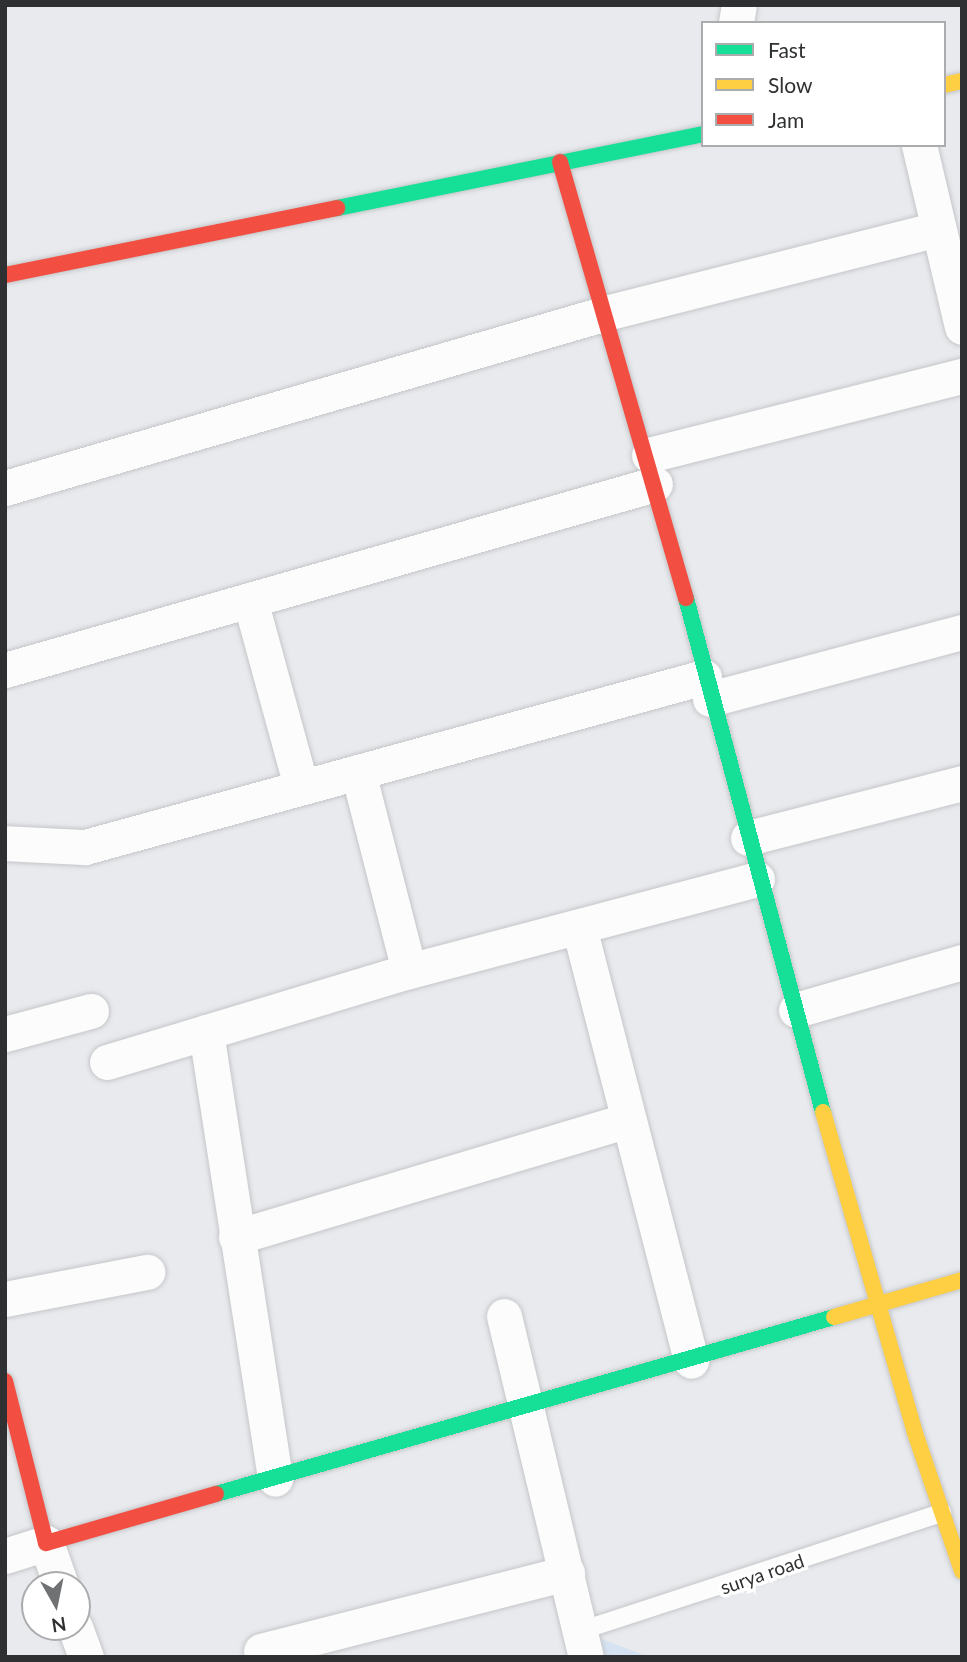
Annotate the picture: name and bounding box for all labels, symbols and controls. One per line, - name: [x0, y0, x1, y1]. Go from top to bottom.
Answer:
- legend: [701, 21, 946, 147]
- text: Fast: [768, 37, 805, 62]
- text: Slow: [768, 72, 812, 97]
- text: Jam: [768, 107, 804, 132]
- street label: surya road: [717, 1549, 807, 1599]
- north arrow: [21, 1571, 91, 1641]
- text: N: [50, 1613, 68, 1638]

